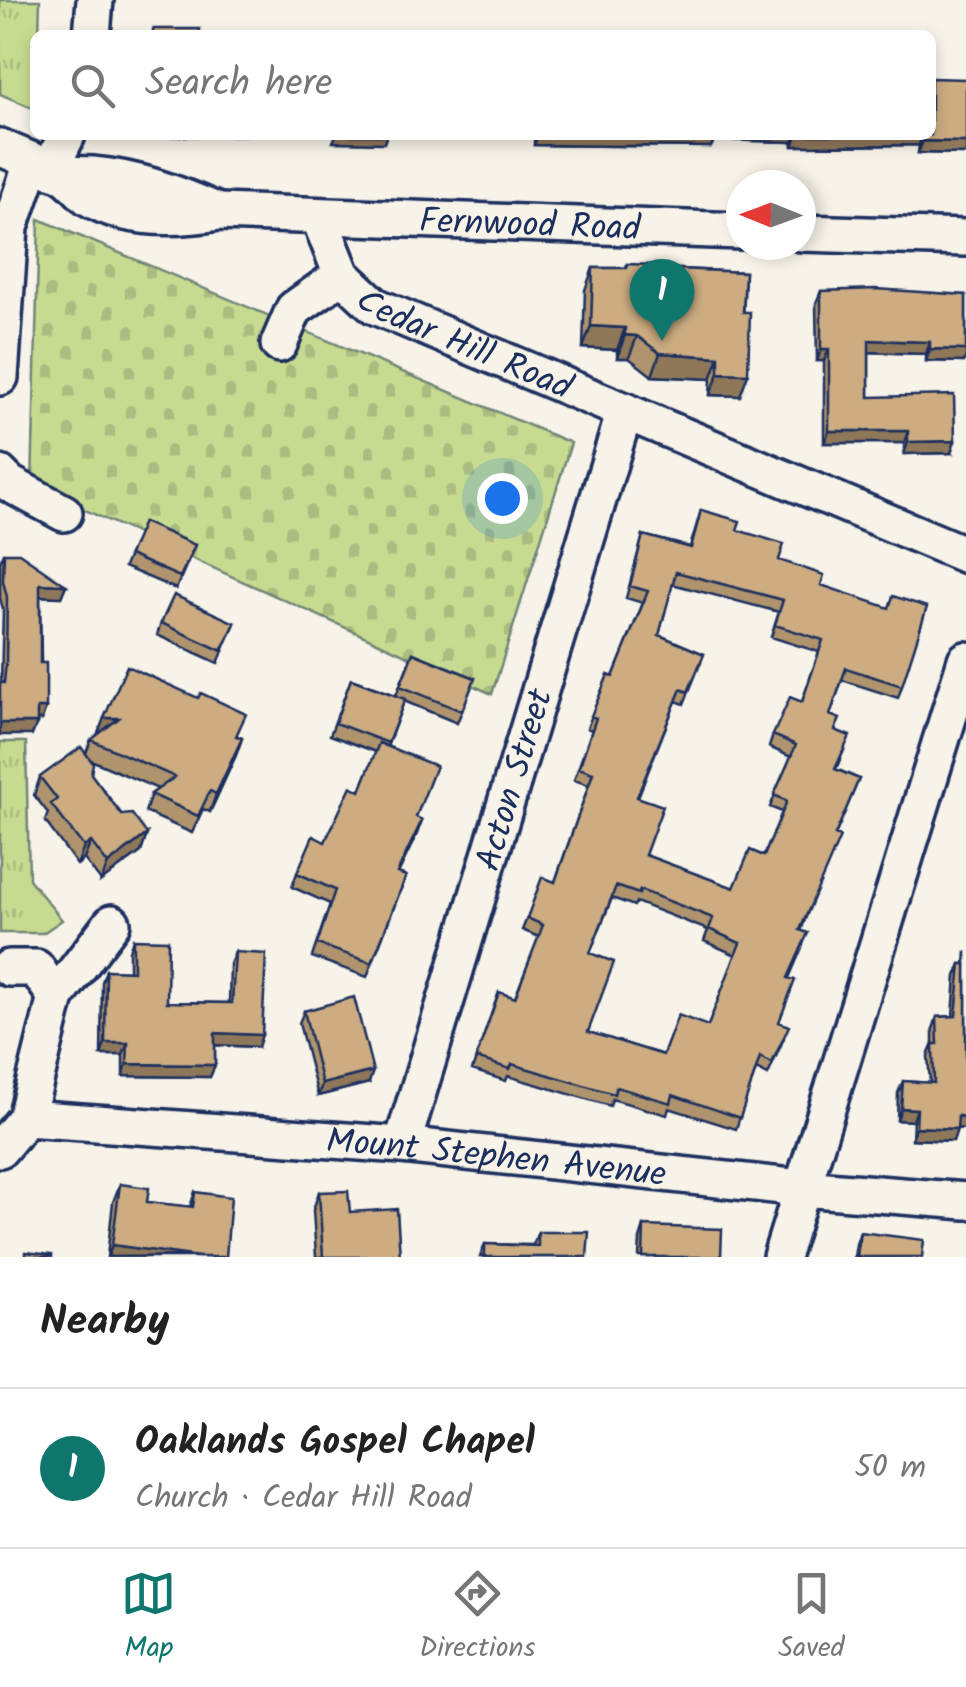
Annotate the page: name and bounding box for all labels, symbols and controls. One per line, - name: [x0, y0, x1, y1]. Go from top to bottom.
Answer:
- search box: [30, 30, 936, 140]
- text: Search here: [145, 55, 332, 115]
- icon: search: [65, 58, 120, 113]
- north arrow: [726, 170, 816, 260]
- street label: Fernwood Road: [418, 194, 643, 258]
- pin: 1: [630, 258, 694, 341]
- street label: Cedar Hill Road: [341, 276, 582, 417]
- your location: [477, 473, 528, 524]
- street label: Acton Street: [462, 682, 570, 878]
- street label: Mount Stephen Avenue: [324, 1115, 669, 1204]
- text: Nearby: [40, 1289, 169, 1356]
- text: Oaklands Gospel Chapel: [135, 1413, 535, 1473]
- text: 1: [68, 1443, 77, 1494]
- text: 50 m: [855, 1443, 926, 1494]
- text: Church · Cedar Hill Road: [135, 1473, 472, 1524]
- tab: Map: [121, 1566, 176, 1671]
- tab: Directions: [419, 1566, 535, 1671]
- tab: Saved: [778, 1566, 845, 1671]

